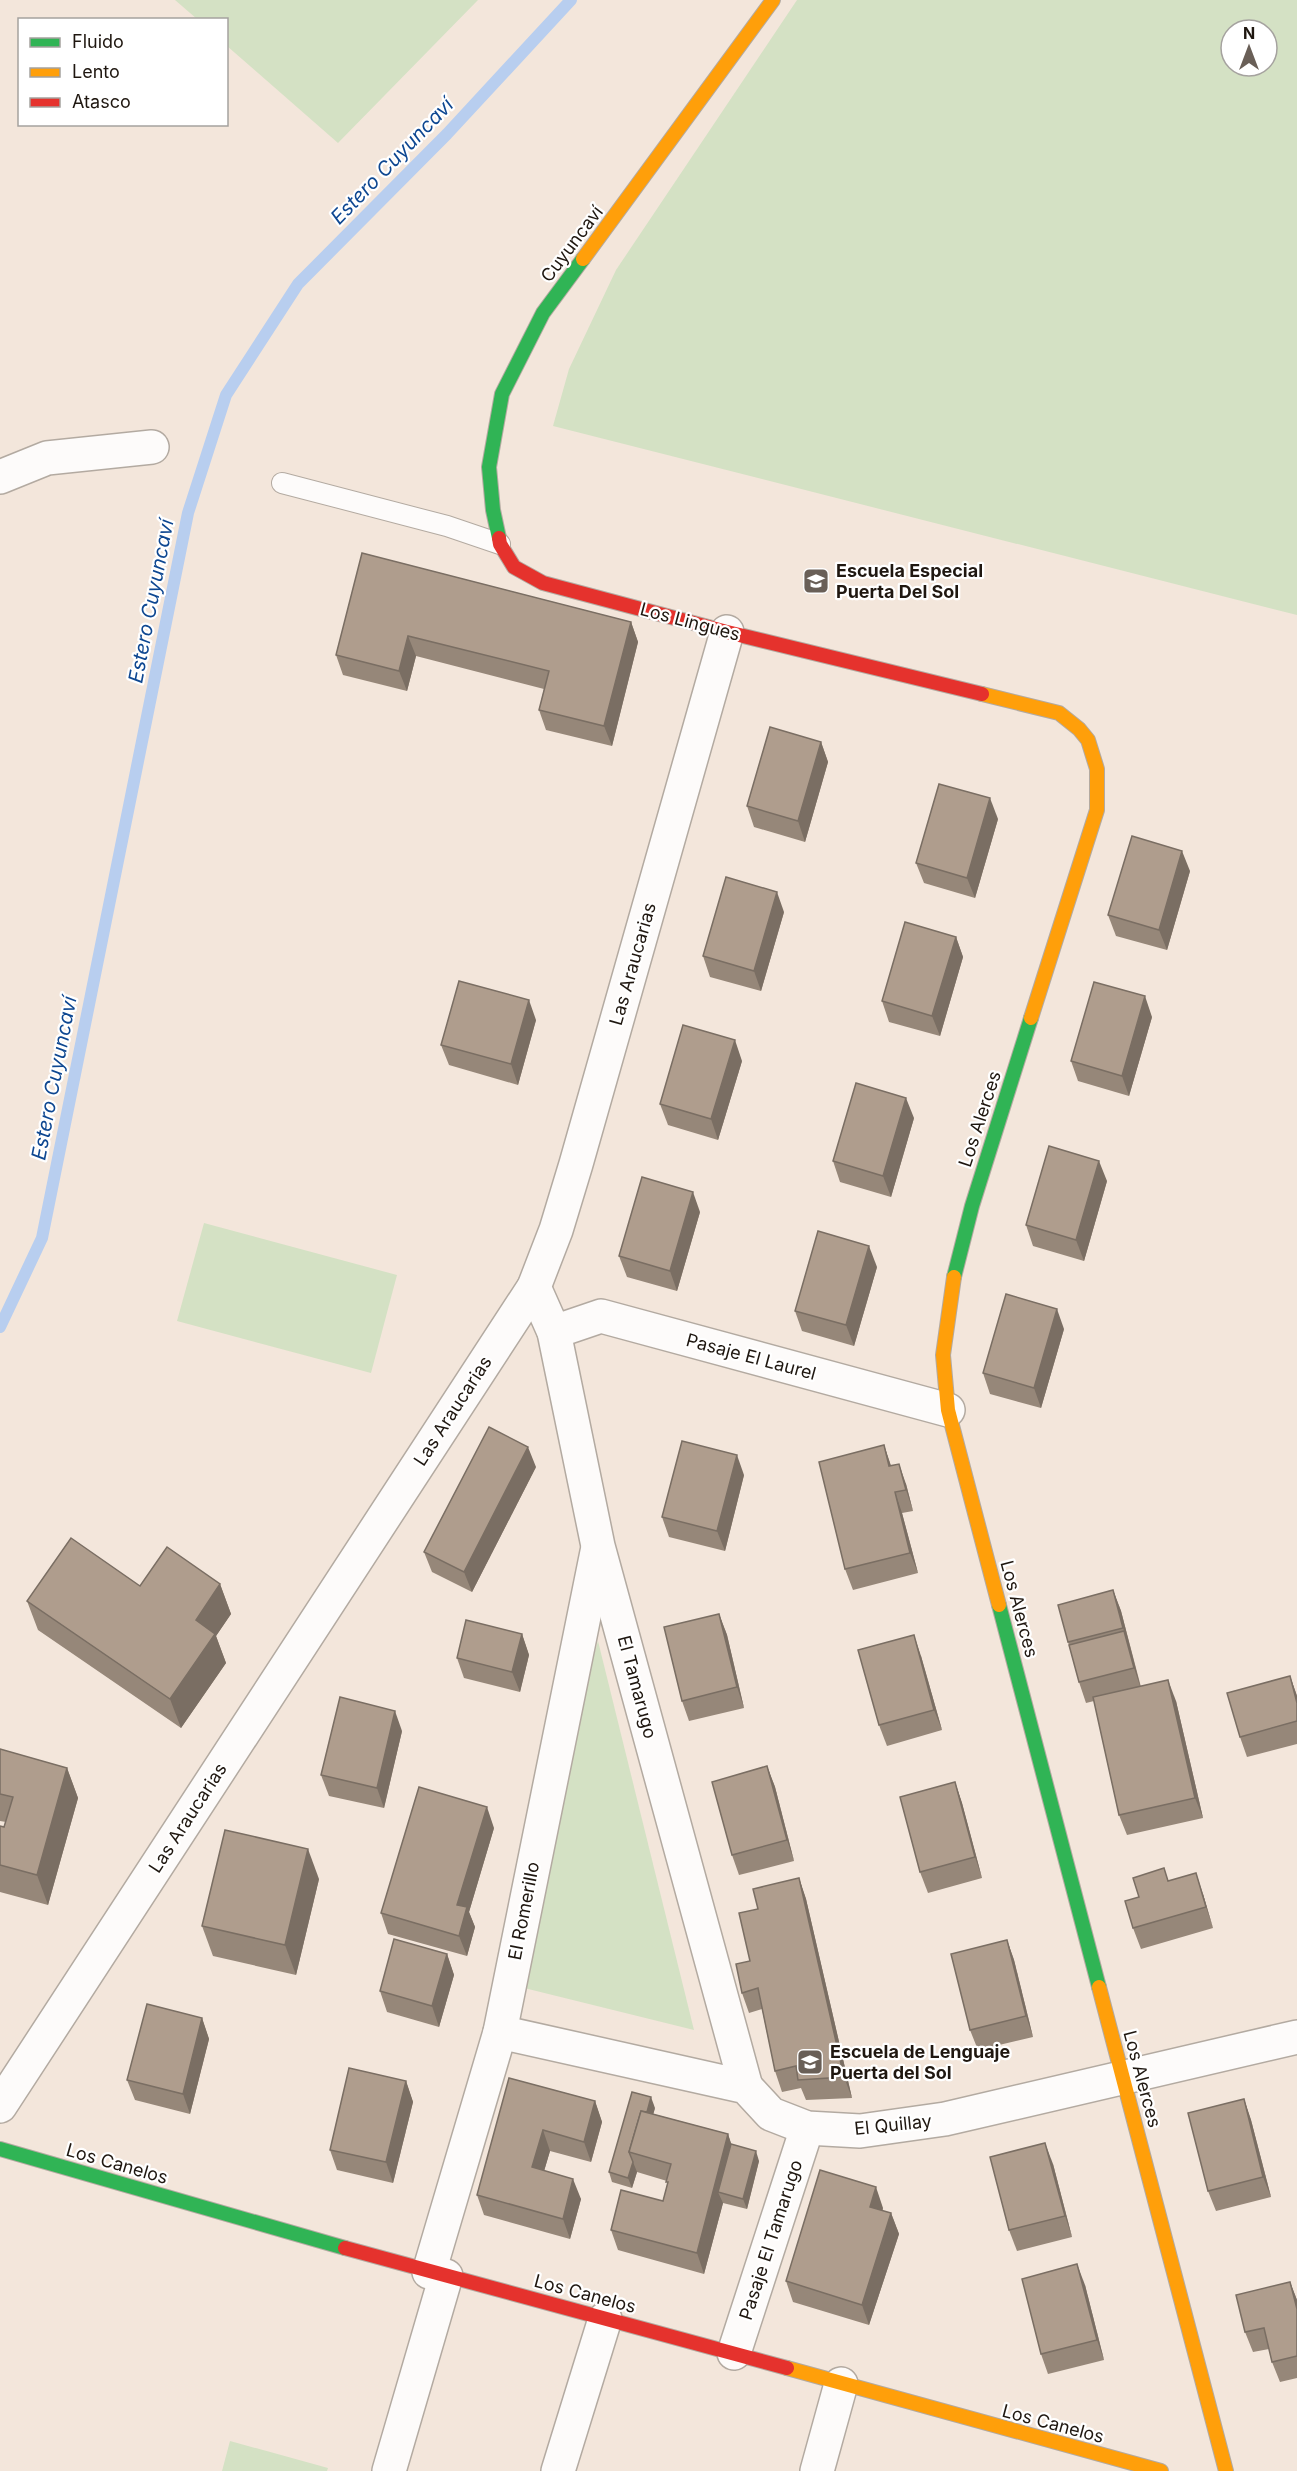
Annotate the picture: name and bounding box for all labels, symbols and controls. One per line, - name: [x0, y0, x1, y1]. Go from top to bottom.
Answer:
- legend: [18, 18, 228, 126]
- north arrow: [1219, 18, 1279, 78]
- text: N: [1243, 23, 1255, 43]
- text: Fluido: [72, 31, 124, 52]
- text: Lento: [72, 61, 120, 82]
- text: Atasco: [72, 91, 131, 112]
- water label: Estero Cuyuncaví: [326, 91, 460, 229]
- street label: Cuyuncaví: [536, 201, 607, 286]
- water label: Estero Cuyuncaví: [123, 515, 179, 685]
- place label: Escuela Especial Puerta Del Sol: [836, 560, 983, 602]
- school or university icon: Escuela Especial Puerta Del Sol: [801, 566, 831, 596]
- street label: Los Lingues: [638, 598, 742, 645]
- street label: Las Araucarias: [605, 900, 660, 1028]
- water label: Estero Cuyuncaví: [26, 992, 82, 1162]
- street label: Los Alerces: [954, 1068, 1005, 1169]
- street label: Pasaje El Laurel: [684, 1329, 818, 1384]
- street label: Las Araucarias: [409, 1352, 496, 1469]
- street label: Los Alerces: [996, 1558, 1043, 1660]
- street label: El Tamarugo: [614, 1633, 661, 1741]
- street label: Las Araucarias: [144, 1759, 231, 1876]
- street label: El Romerillo: [504, 1860, 543, 1962]
- street label: Los Alerces: [1119, 2028, 1166, 2130]
- place label: Escuela de Lenguaje Puerta del Sol: [830, 2041, 1010, 2083]
- school or university icon: Escuela de Lenguaje Puerta del Sol: [795, 2047, 825, 2077]
- street label: El Quillay: [853, 2110, 933, 2139]
- street label: Los Canelos: [64, 2139, 170, 2188]
- street label: Pasaje El Tamarugo: [735, 2157, 806, 2322]
- street label: Los Canelos: [532, 2270, 638, 2317]
- street label: Los Canelos: [1000, 2400, 1106, 2447]

